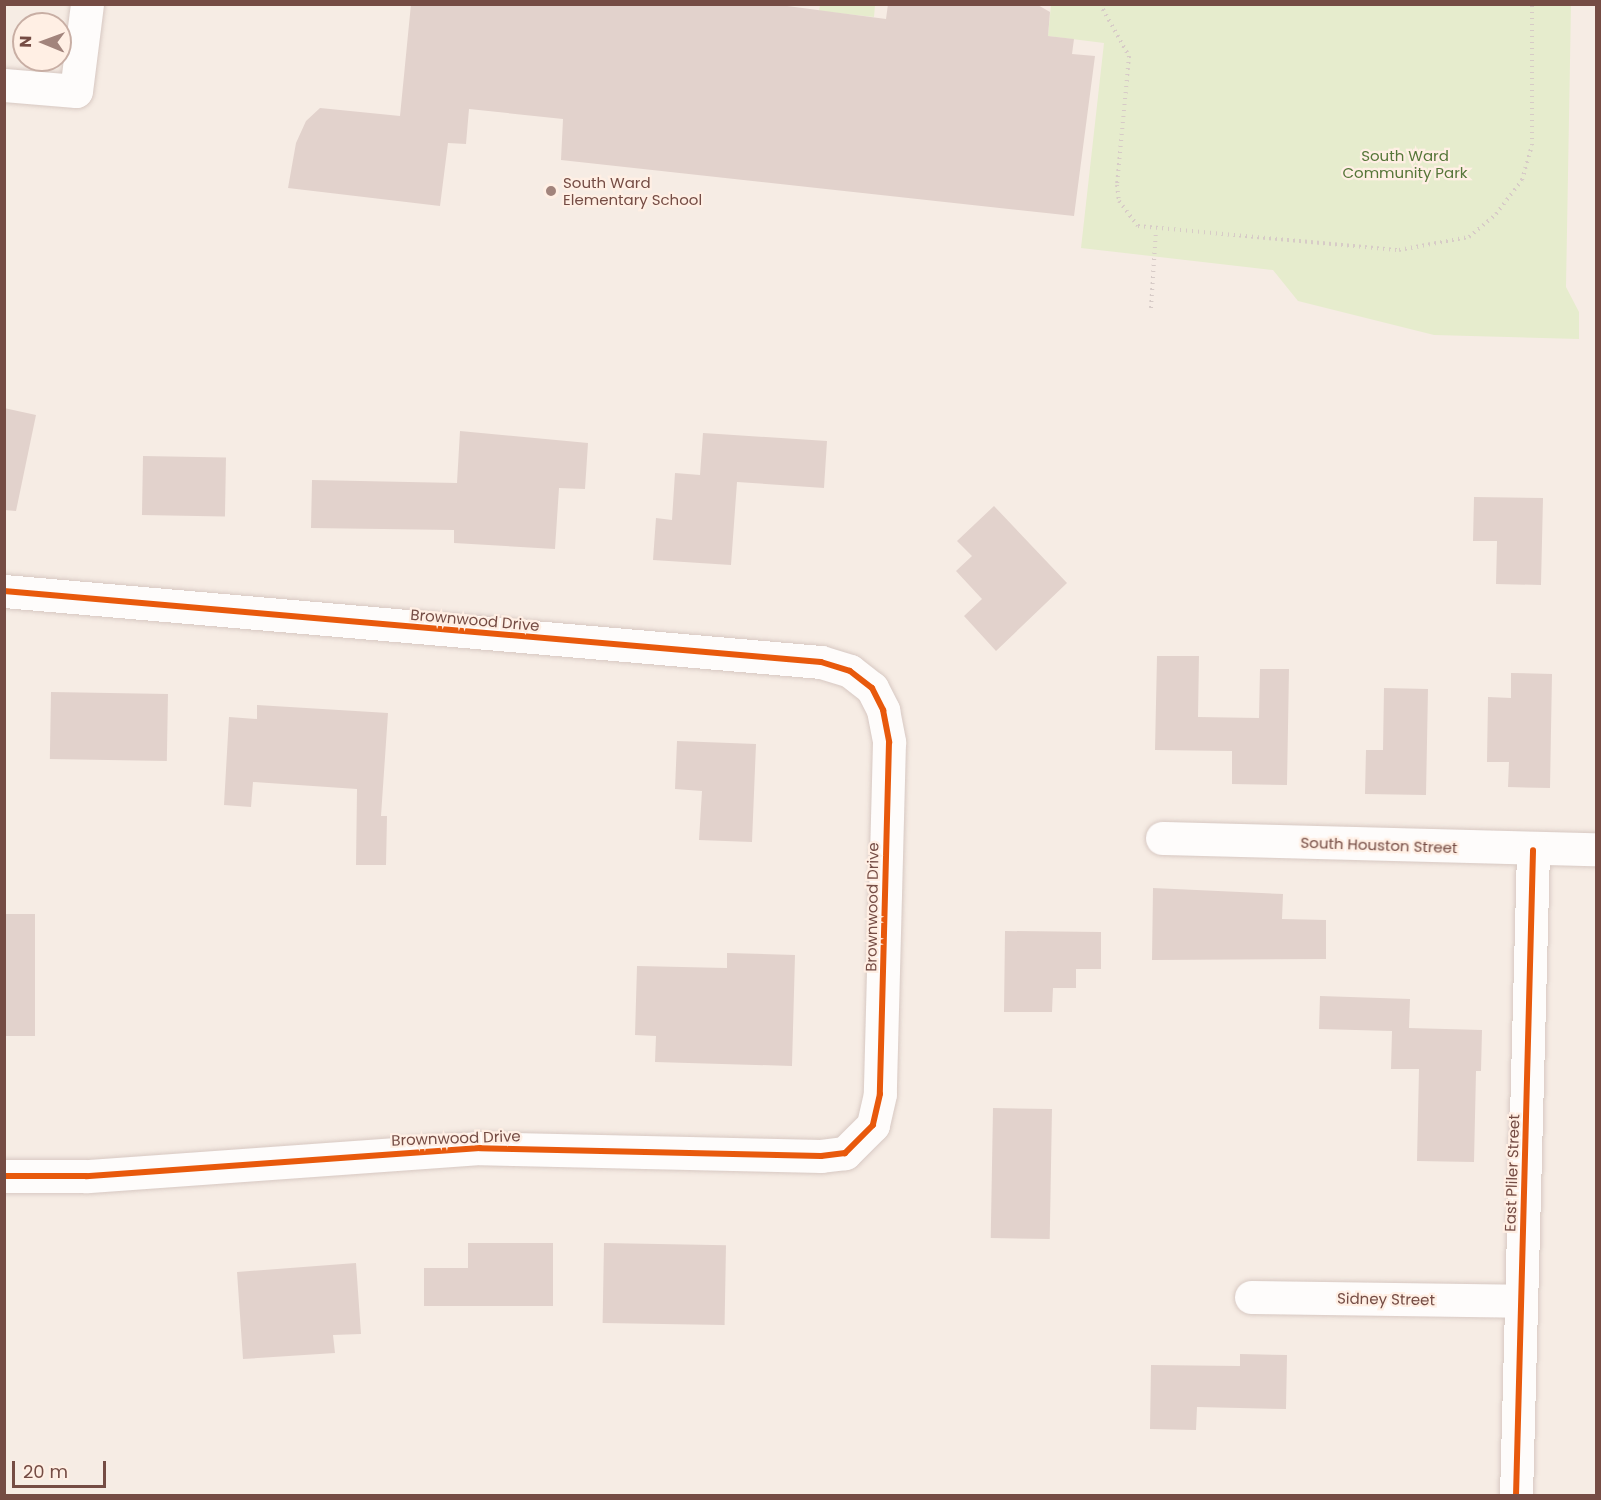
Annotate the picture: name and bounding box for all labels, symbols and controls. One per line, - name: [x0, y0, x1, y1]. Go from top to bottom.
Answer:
- north arrow: [12, 12, 72, 72]
- text: N: [14, 35, 37, 48]
- park label: South Ward Community Park: [1342, 146, 1468, 181]
- place label: South Ward Elementary School: [563, 173, 702, 208]
- marker: South Ward Elementary School: [544, 184, 558, 198]
- street label: Brownwood Drive: [410, 605, 540, 635]
- street label: South Houston Street: [1300, 833, 1458, 857]
- street label: Brownwood Drive: [862, 842, 882, 972]
- street label: East Pliler Street: [1501, 1114, 1523, 1232]
- street label: Brownwood Drive: [391, 1127, 521, 1149]
- street label: Sidney Street: [1337, 1289, 1435, 1309]
- scale bar: [15, 1449, 110, 1487]
- text: 20 m: [23, 1459, 68, 1484]

